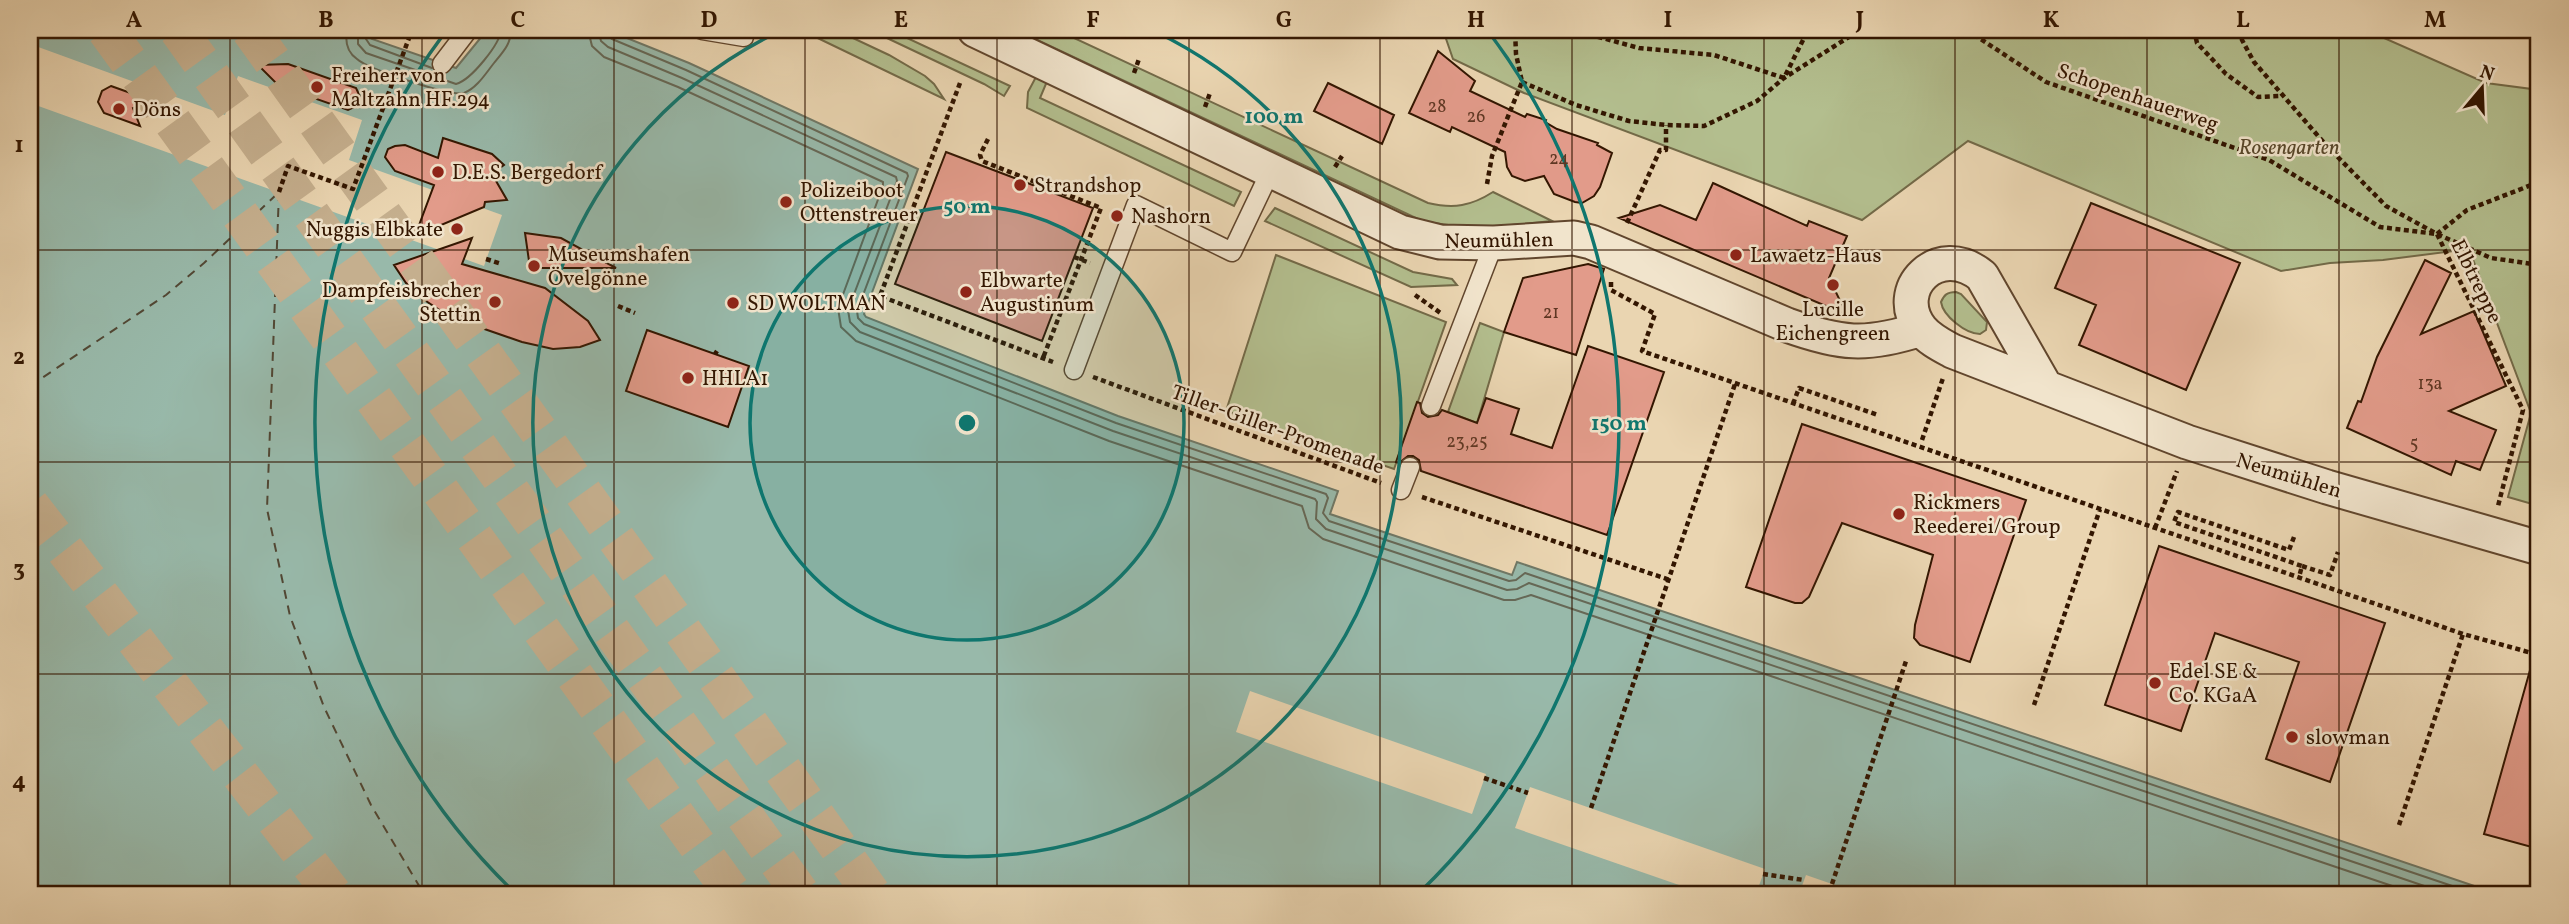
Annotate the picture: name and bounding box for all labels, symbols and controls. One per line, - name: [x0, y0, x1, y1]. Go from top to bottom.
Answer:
- text: A: [126, 5, 142, 37]
- text: B: [318, 5, 334, 37]
- text: C: [511, 5, 525, 37]
- text: D: [701, 5, 718, 37]
- text: E: [894, 5, 908, 37]
- text: F: [1086, 5, 1100, 37]
- text: G: [1276, 5, 1292, 37]
- text: H: [1467, 5, 1485, 37]
- text: I: [1664, 5, 1672, 37]
- text: J: [1855, 5, 1864, 37]
- text: K: [2043, 5, 2060, 37]
- text: L: [2236, 5, 2250, 37]
- text: M: [2424, 5, 2446, 37]
- north arrow: [2446, 52, 2516, 122]
- street label: Schopenhauerweg: [2053, 57, 2222, 140]
- text: N: [2476, 59, 2498, 88]
- place label: Freiherr von Maltzahn HF.294: [331, 62, 490, 115]
- marker: Freiherr von Maltzahn HF.294: [309, 79, 325, 95]
- house number: 28: [1428, 95, 1446, 120]
- place label: Döns: [133, 96, 181, 125]
- marker: Döns: [111, 101, 127, 117]
- text: 100 m: [1244, 103, 1304, 132]
- house number: 26: [1467, 105, 1485, 130]
- text: 1: [14, 130, 24, 162]
- park label: Rosengarten: [2238, 134, 2340, 163]
- house number: 24: [1549, 147, 1569, 172]
- place label: D.E.S. Bergedorf: [452, 159, 604, 188]
- marker: D.E.S. Bergedorf: [430, 164, 446, 180]
- place label: Strandshop: [1034, 172, 1141, 201]
- place label: Polizeiboot Ottenstreuer: [800, 177, 918, 230]
- marker: Strandshop: [1012, 177, 1028, 193]
- text: 50 m: [943, 193, 991, 222]
- marker: Polizeiboot Ottenstreuer: [778, 194, 794, 210]
- place label: Nashorn: [1131, 203, 1211, 232]
- marker: Nashorn: [1109, 208, 1125, 224]
- place label: Nuggis Elbkate: [306, 216, 443, 245]
- marker: Nuggis Elbkate: [449, 221, 465, 237]
- street label: Neumühlen: [1444, 226, 1554, 257]
- street label: Elbtreppe: [2443, 235, 2509, 329]
- place label: Museumshafen Övelgönne: [548, 241, 690, 294]
- place label: Lawaetz-Haus: [1750, 242, 1881, 271]
- marker: Lawaetz-Haus: [1728, 247, 1744, 263]
- marker: Museumshafen Övelgönne: [526, 258, 542, 274]
- place label: Elbwarte Augustinum: [980, 267, 1094, 320]
- place label: Dampfeisbrecher Stettin: [322, 277, 481, 330]
- marker: Lucille Eichengreen: [1825, 277, 1841, 293]
- marker: Elbwarte Augustinum: [958, 284, 974, 300]
- place label: SD WOLTMAN: [747, 290, 886, 319]
- marker: Dampfeisbrecher Stettin: [487, 294, 503, 310]
- marker: SD WOLTMAN: [725, 295, 741, 311]
- place label: Lucille Eichengreen: [1776, 296, 1890, 349]
- house number: 21: [1543, 301, 1559, 326]
- text: 2: [13, 342, 25, 374]
- place label: HHLA1: [702, 365, 768, 394]
- marker: HHLA1: [680, 370, 696, 386]
- house number: 13a: [2417, 372, 2443, 397]
- street label: Tiller-Giller-Promenade: [1167, 378, 1388, 482]
- text: 150 m: [1591, 410, 1647, 439]
- centre of rings: [955, 411, 979, 435]
- house number: 23,25: [1446, 430, 1488, 455]
- house number: 5: [2410, 432, 2418, 457]
- street label: Neumühlen: [2232, 447, 2345, 506]
- place label: Rickmers Reederei/Group: [1913, 489, 2061, 542]
- marker: Rickmers Reederei/Group: [1891, 506, 1907, 522]
- text: 3: [13, 554, 25, 586]
- place label: Edel SE & Co. KGaA: [2169, 658, 2258, 711]
- marker: Edel SE & Co. KGaA: [2147, 675, 2163, 691]
- place label: slowman: [2306, 724, 2390, 753]
- marker: slowman: [2284, 729, 2300, 745]
- text: 4: [12, 766, 26, 798]

